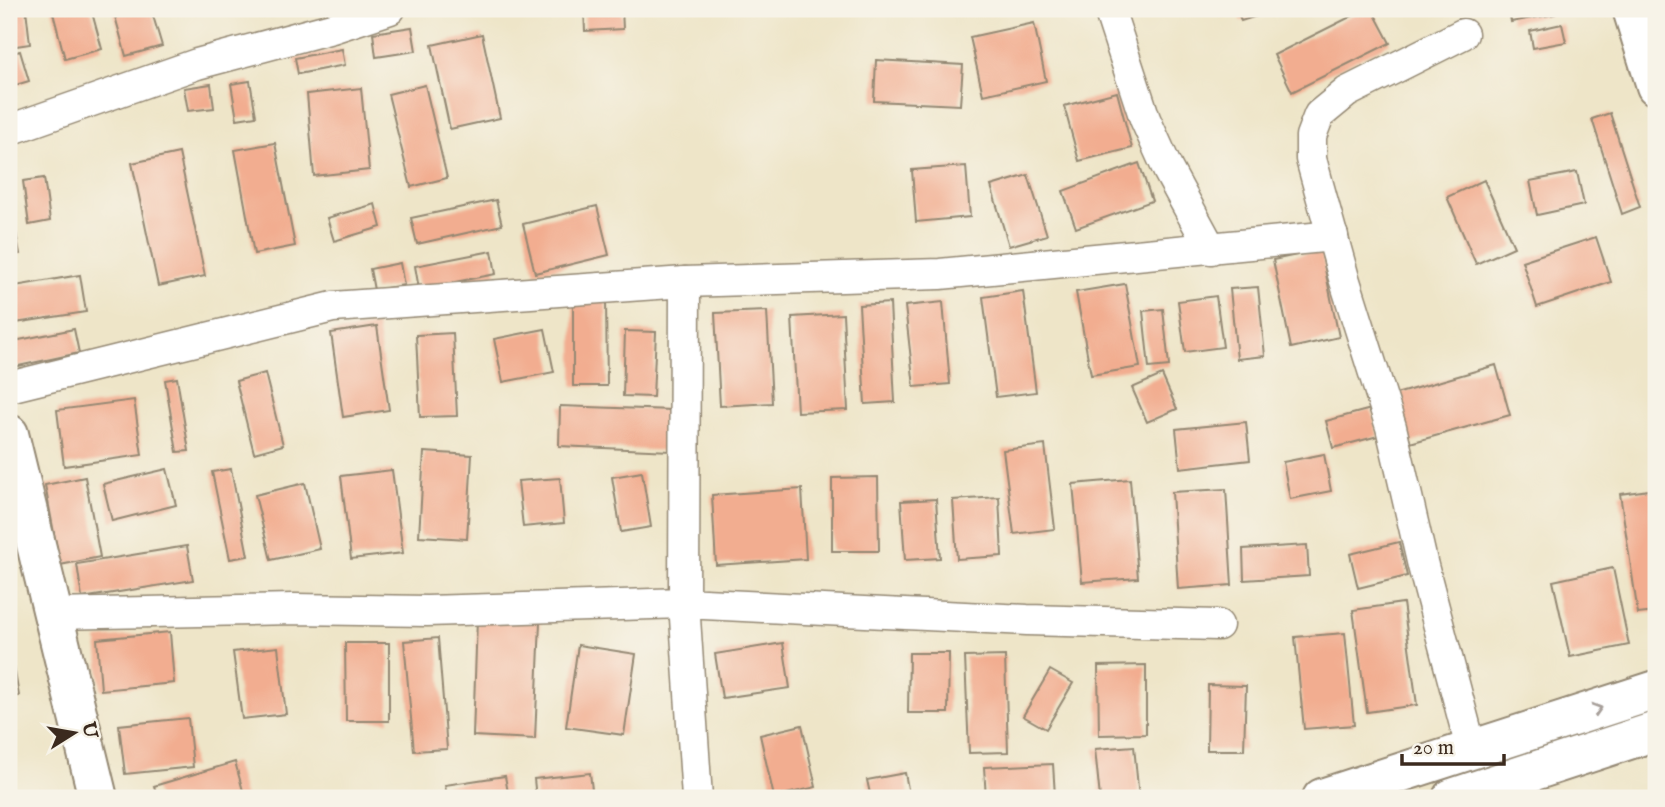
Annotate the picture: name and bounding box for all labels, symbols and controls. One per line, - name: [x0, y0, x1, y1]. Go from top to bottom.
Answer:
- north arrow: [38, 698, 108, 768]
- one-way arrow: [1590, 702, 1602, 717]
- text: U: [75, 719, 102, 741]
- scale bar: [1402, 723, 1504, 767]
- text: 20 m: [1413, 735, 1454, 762]

